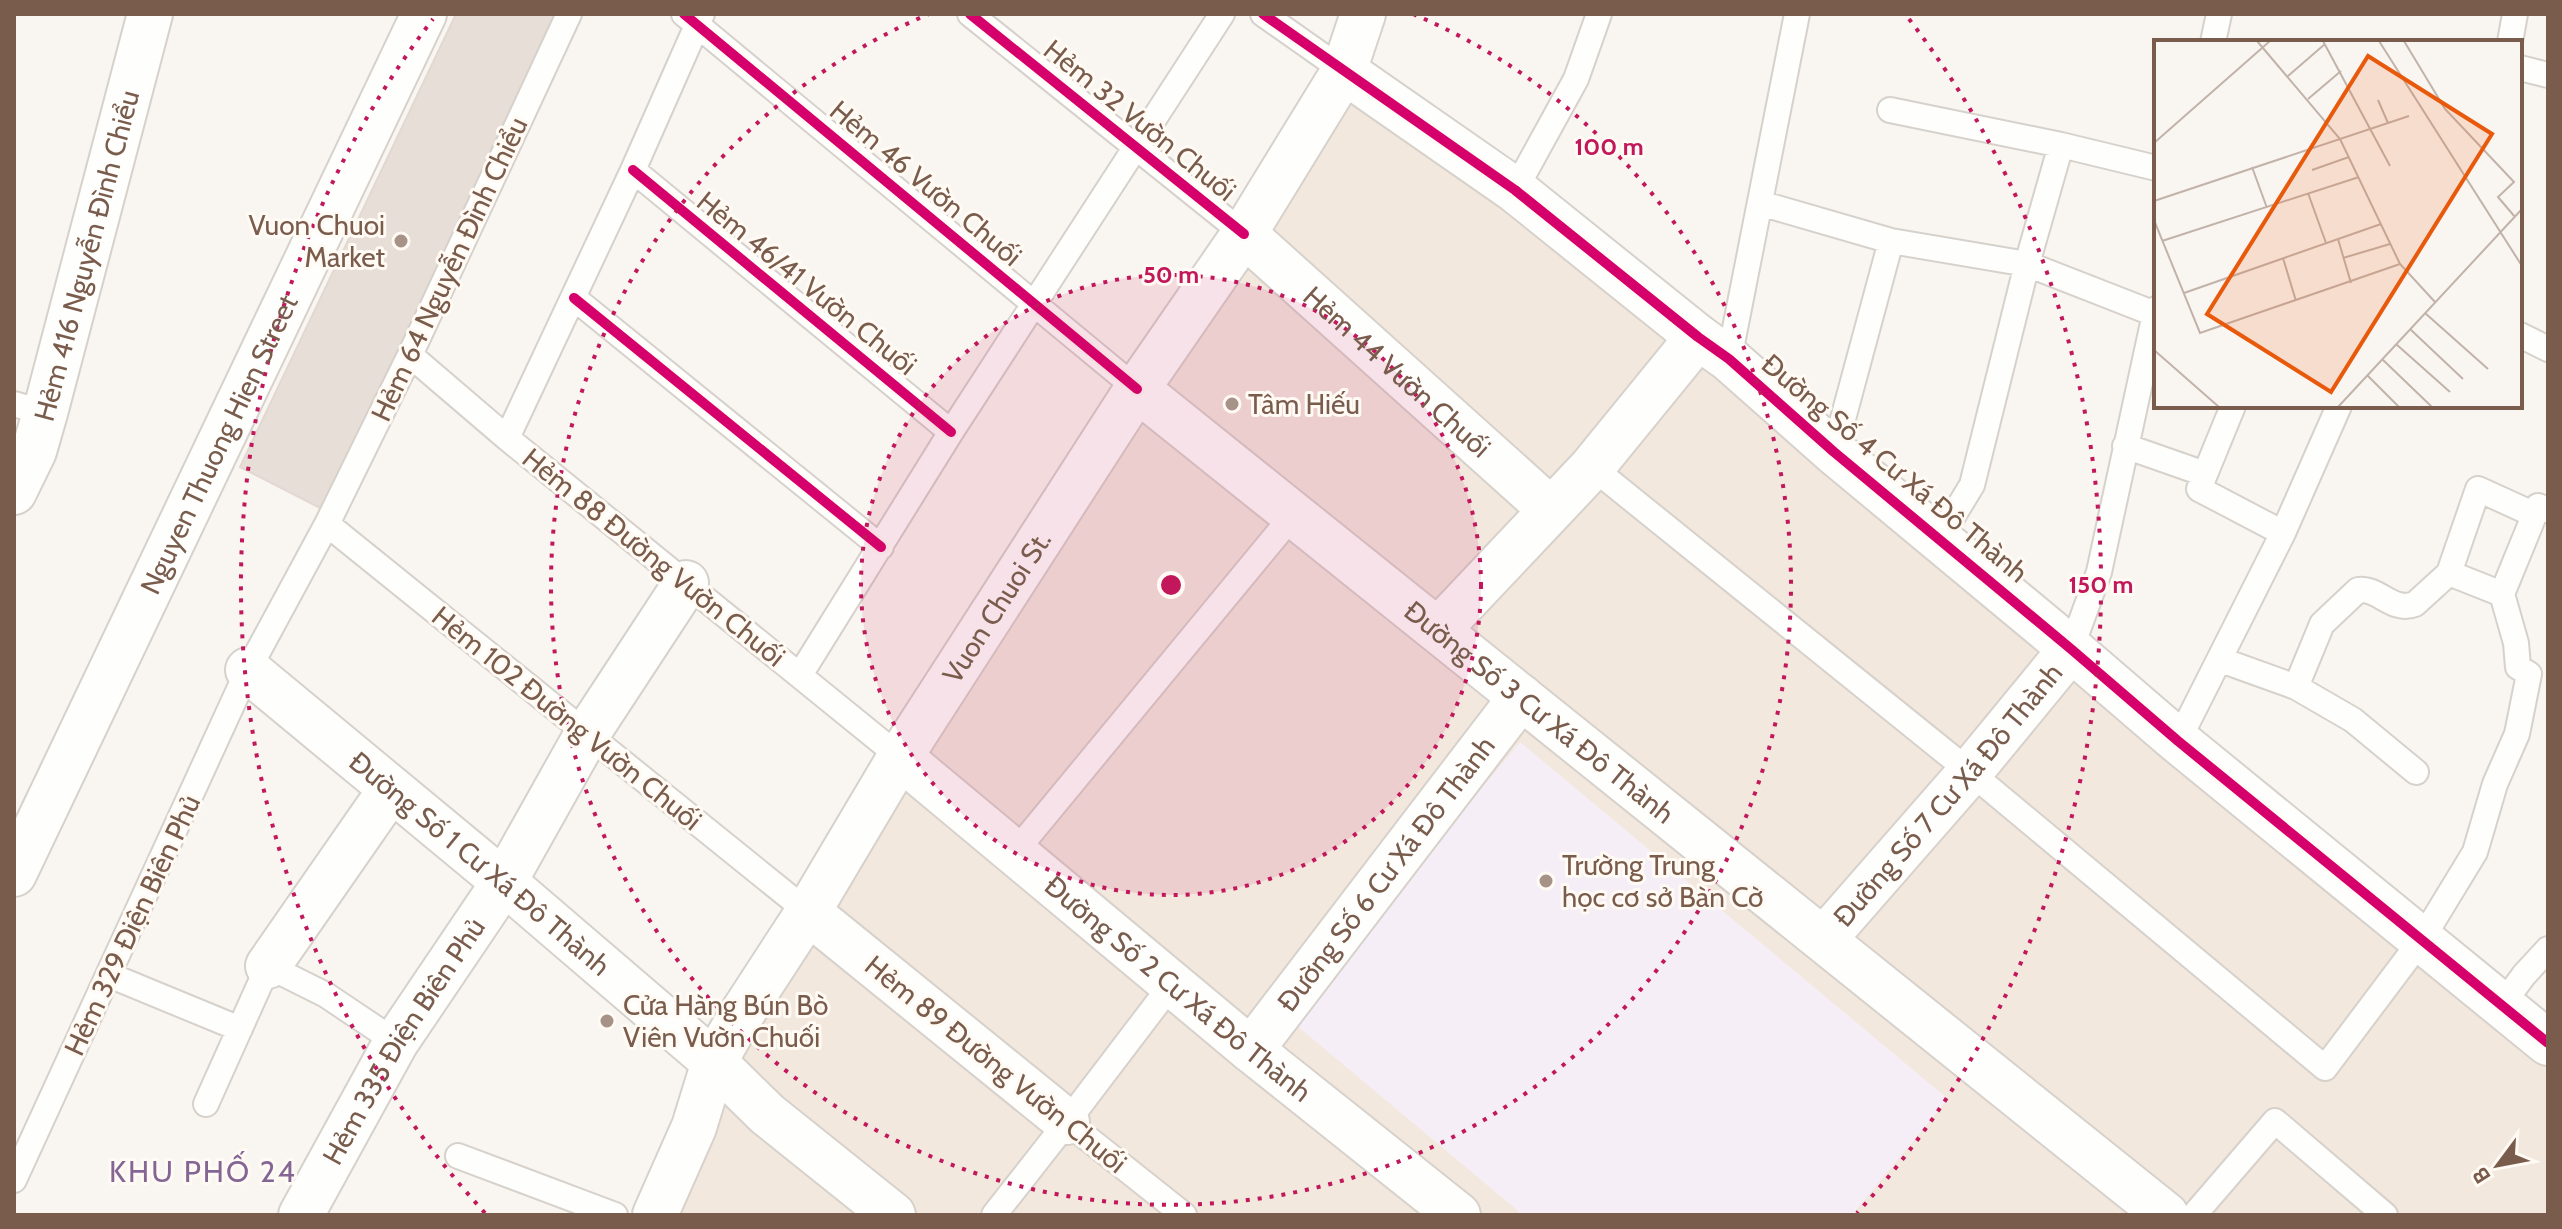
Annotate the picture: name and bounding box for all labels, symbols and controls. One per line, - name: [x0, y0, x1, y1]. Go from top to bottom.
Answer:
- street label: Hẻm 32 Vườn Chuối: [1037, 32, 1243, 208]
- inset map: [2154, 40, 2522, 408]
- street label: Hẻm 416 Nguyễn Ðình Chiểu: [27, 86, 146, 425]
- street label: Hẻm 46 Vườn Chuối: [823, 93, 1029, 273]
- street label: Hẻm 64 Nguyễn Ðình Chiểu: [364, 112, 534, 426]
- text: 100 m: [1574, 132, 1644, 161]
- street label: Hẻm 46/41 Vườn Chuối: [690, 184, 924, 382]
- place label: Vuon Chuoi Market: [248, 208, 385, 274]
- marker: Vuon Chuoi Market: [392, 232, 410, 250]
- text: 50 m: [1143, 260, 1199, 289]
- street label: Hẻm 44 Vườn Chuối: [1297, 279, 1498, 465]
- street label: Nguyen Thuong Hien Street: [133, 289, 305, 600]
- street label: Ðường Số 4 Cư Xá Đô Thành: [1755, 347, 2035, 589]
- place label: Tâm Hiếu: [1248, 387, 1360, 421]
- marker: Tâm Hiếu: [1223, 395, 1241, 413]
- street label: Hẻm 88 Đường Vườn Chuối: [516, 441, 792, 673]
- street label: Vuon Chuoi St.: [935, 525, 1058, 689]
- text: 150 m: [2069, 570, 2133, 599]
- centre of rings: [1157, 571, 1185, 599]
- street label: Ðường Số 3 Cư Xá Đô Thành: [1398, 593, 1681, 831]
- street label: Hẻm 102 Đường Vườn Chuối: [425, 599, 709, 837]
- street label: Đường Số 7 Cư Xá Đô Thành: [1826, 656, 2069, 933]
- street label: Đường Số 6 Cư Xá Đô Thành: [1270, 729, 1502, 1018]
- street label: Ðường Số 1 Cư Xá Đô Thành: [343, 744, 617, 983]
- street label: Hẻm 329 Ðiện Biên Phủ: [57, 789, 207, 1061]
- place label: Trường Trung học cơ sở Bàn Cờ: [1562, 848, 1763, 914]
- street label: Ðường Số 2 Cư Xá Đô Thành: [1038, 868, 1318, 1109]
- marker: Trường Trung học cơ sở Bàn Cờ: [1537, 872, 1555, 890]
- street label: Hẻm 335 Điện Biên Phủ: [315, 911, 492, 1170]
- street label: Hẻm 89 Đường Vườn Chuối: [858, 948, 1134, 1180]
- place label: Cửa Hàng Bún Bò Viên Vườn Chuối: [623, 988, 828, 1054]
- marker: Cửa Hàng Bún Bò Viên Vườn Chuối: [598, 1012, 616, 1030]
- north arrow: [2458, 1125, 2538, 1205]
- district label: KHU PHỐ 24: [109, 1151, 297, 1190]
- text: B: [2466, 1162, 2497, 1188]

